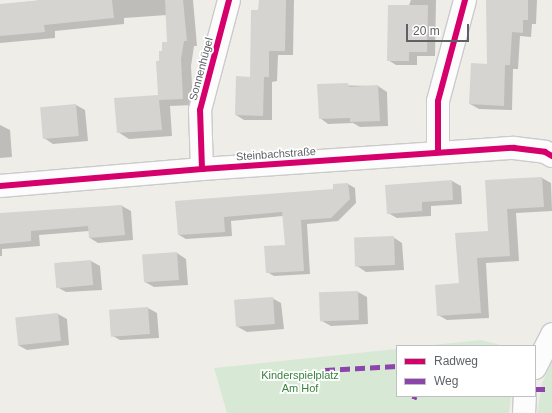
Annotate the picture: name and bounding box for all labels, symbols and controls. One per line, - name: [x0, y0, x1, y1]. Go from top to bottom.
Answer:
- scale bar: [408, 16, 471, 42]
- text: 20 m: [413, 24, 440, 38]
- street label: Sonnenhügel: [186, 36, 216, 102]
- street label: Steinbachstraße: [236, 145, 316, 163]
- legend: [396, 345, 536, 397]
- text: Radweg: [434, 354, 478, 368]
- park label: Kinderspielplatz Am Hof: [261, 369, 339, 395]
- text: Weg: [434, 374, 458, 388]

